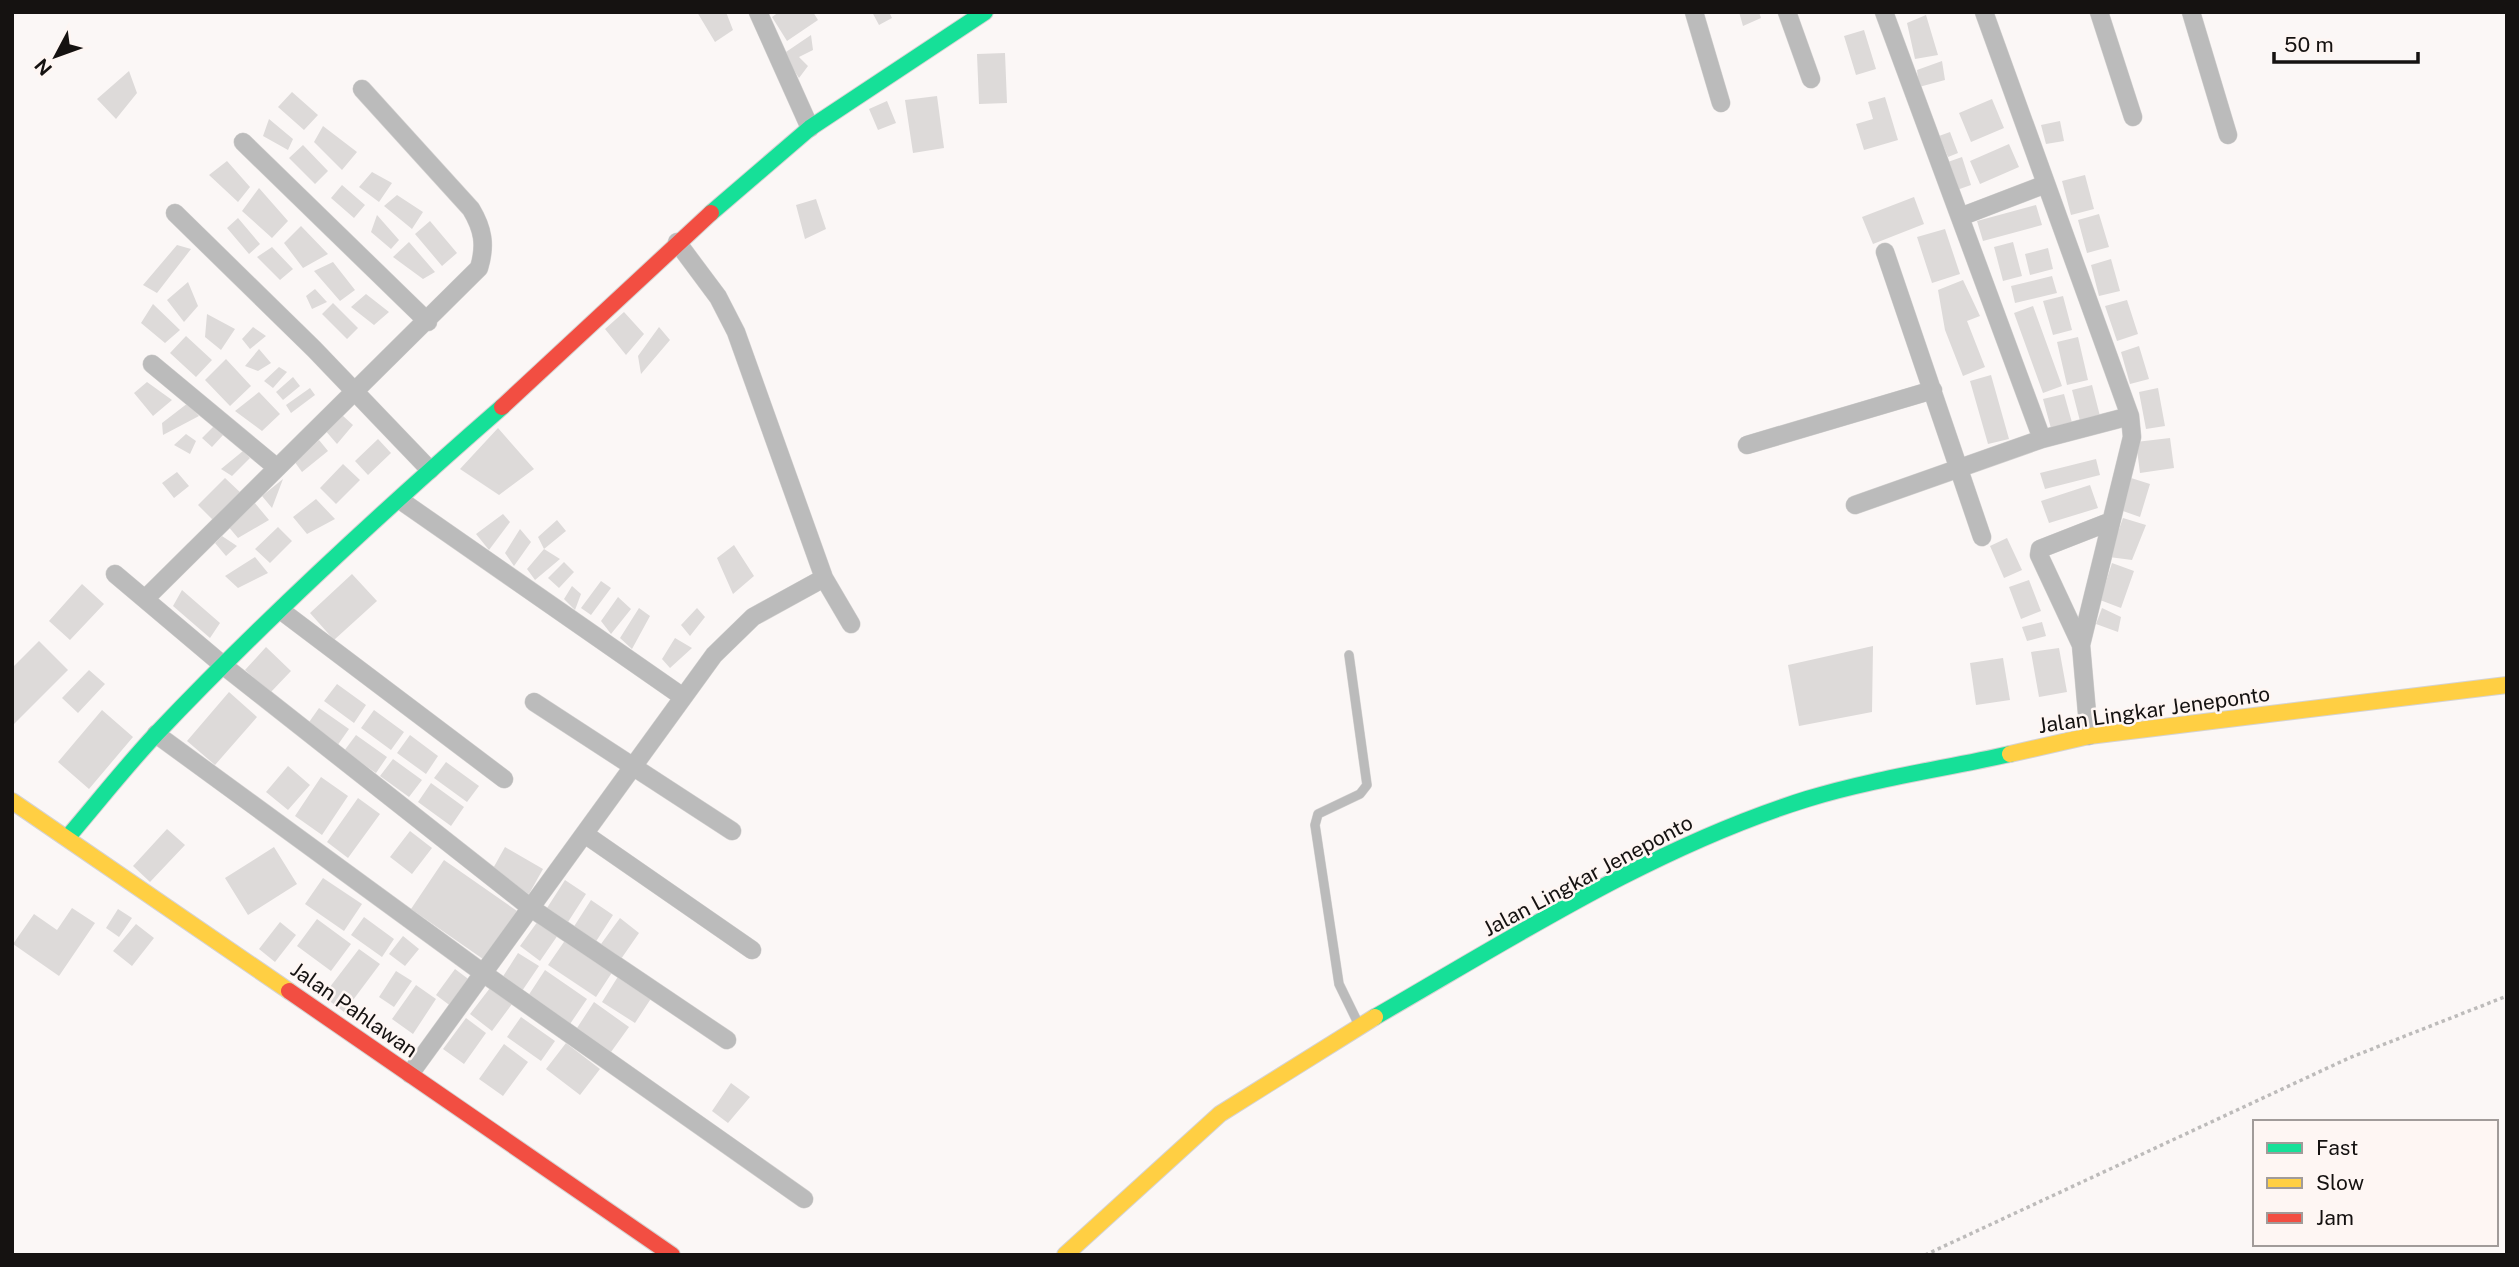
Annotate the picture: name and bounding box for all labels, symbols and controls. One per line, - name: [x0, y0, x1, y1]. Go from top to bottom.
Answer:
- north arrow: [21, 21, 91, 91]
- scale bar: [2274, 21, 2418, 65]
- text: 50 m: [2284, 32, 2334, 57]
- text: N: [30, 54, 56, 80]
- street label: Jalan Lingkar Jeneponto: [2036, 681, 2271, 738]
- street label: Jalan Lingkar Jeneponto: [1479, 810, 1697, 941]
- street label: Jalan Pahlawan: [286, 957, 423, 1063]
- legend: [2253, 1120, 2498, 1246]
- text: Fast: [2316, 1135, 2358, 1160]
- text: Slow: [2316, 1170, 2364, 1195]
- text: Jam: [2316, 1205, 2354, 1230]

